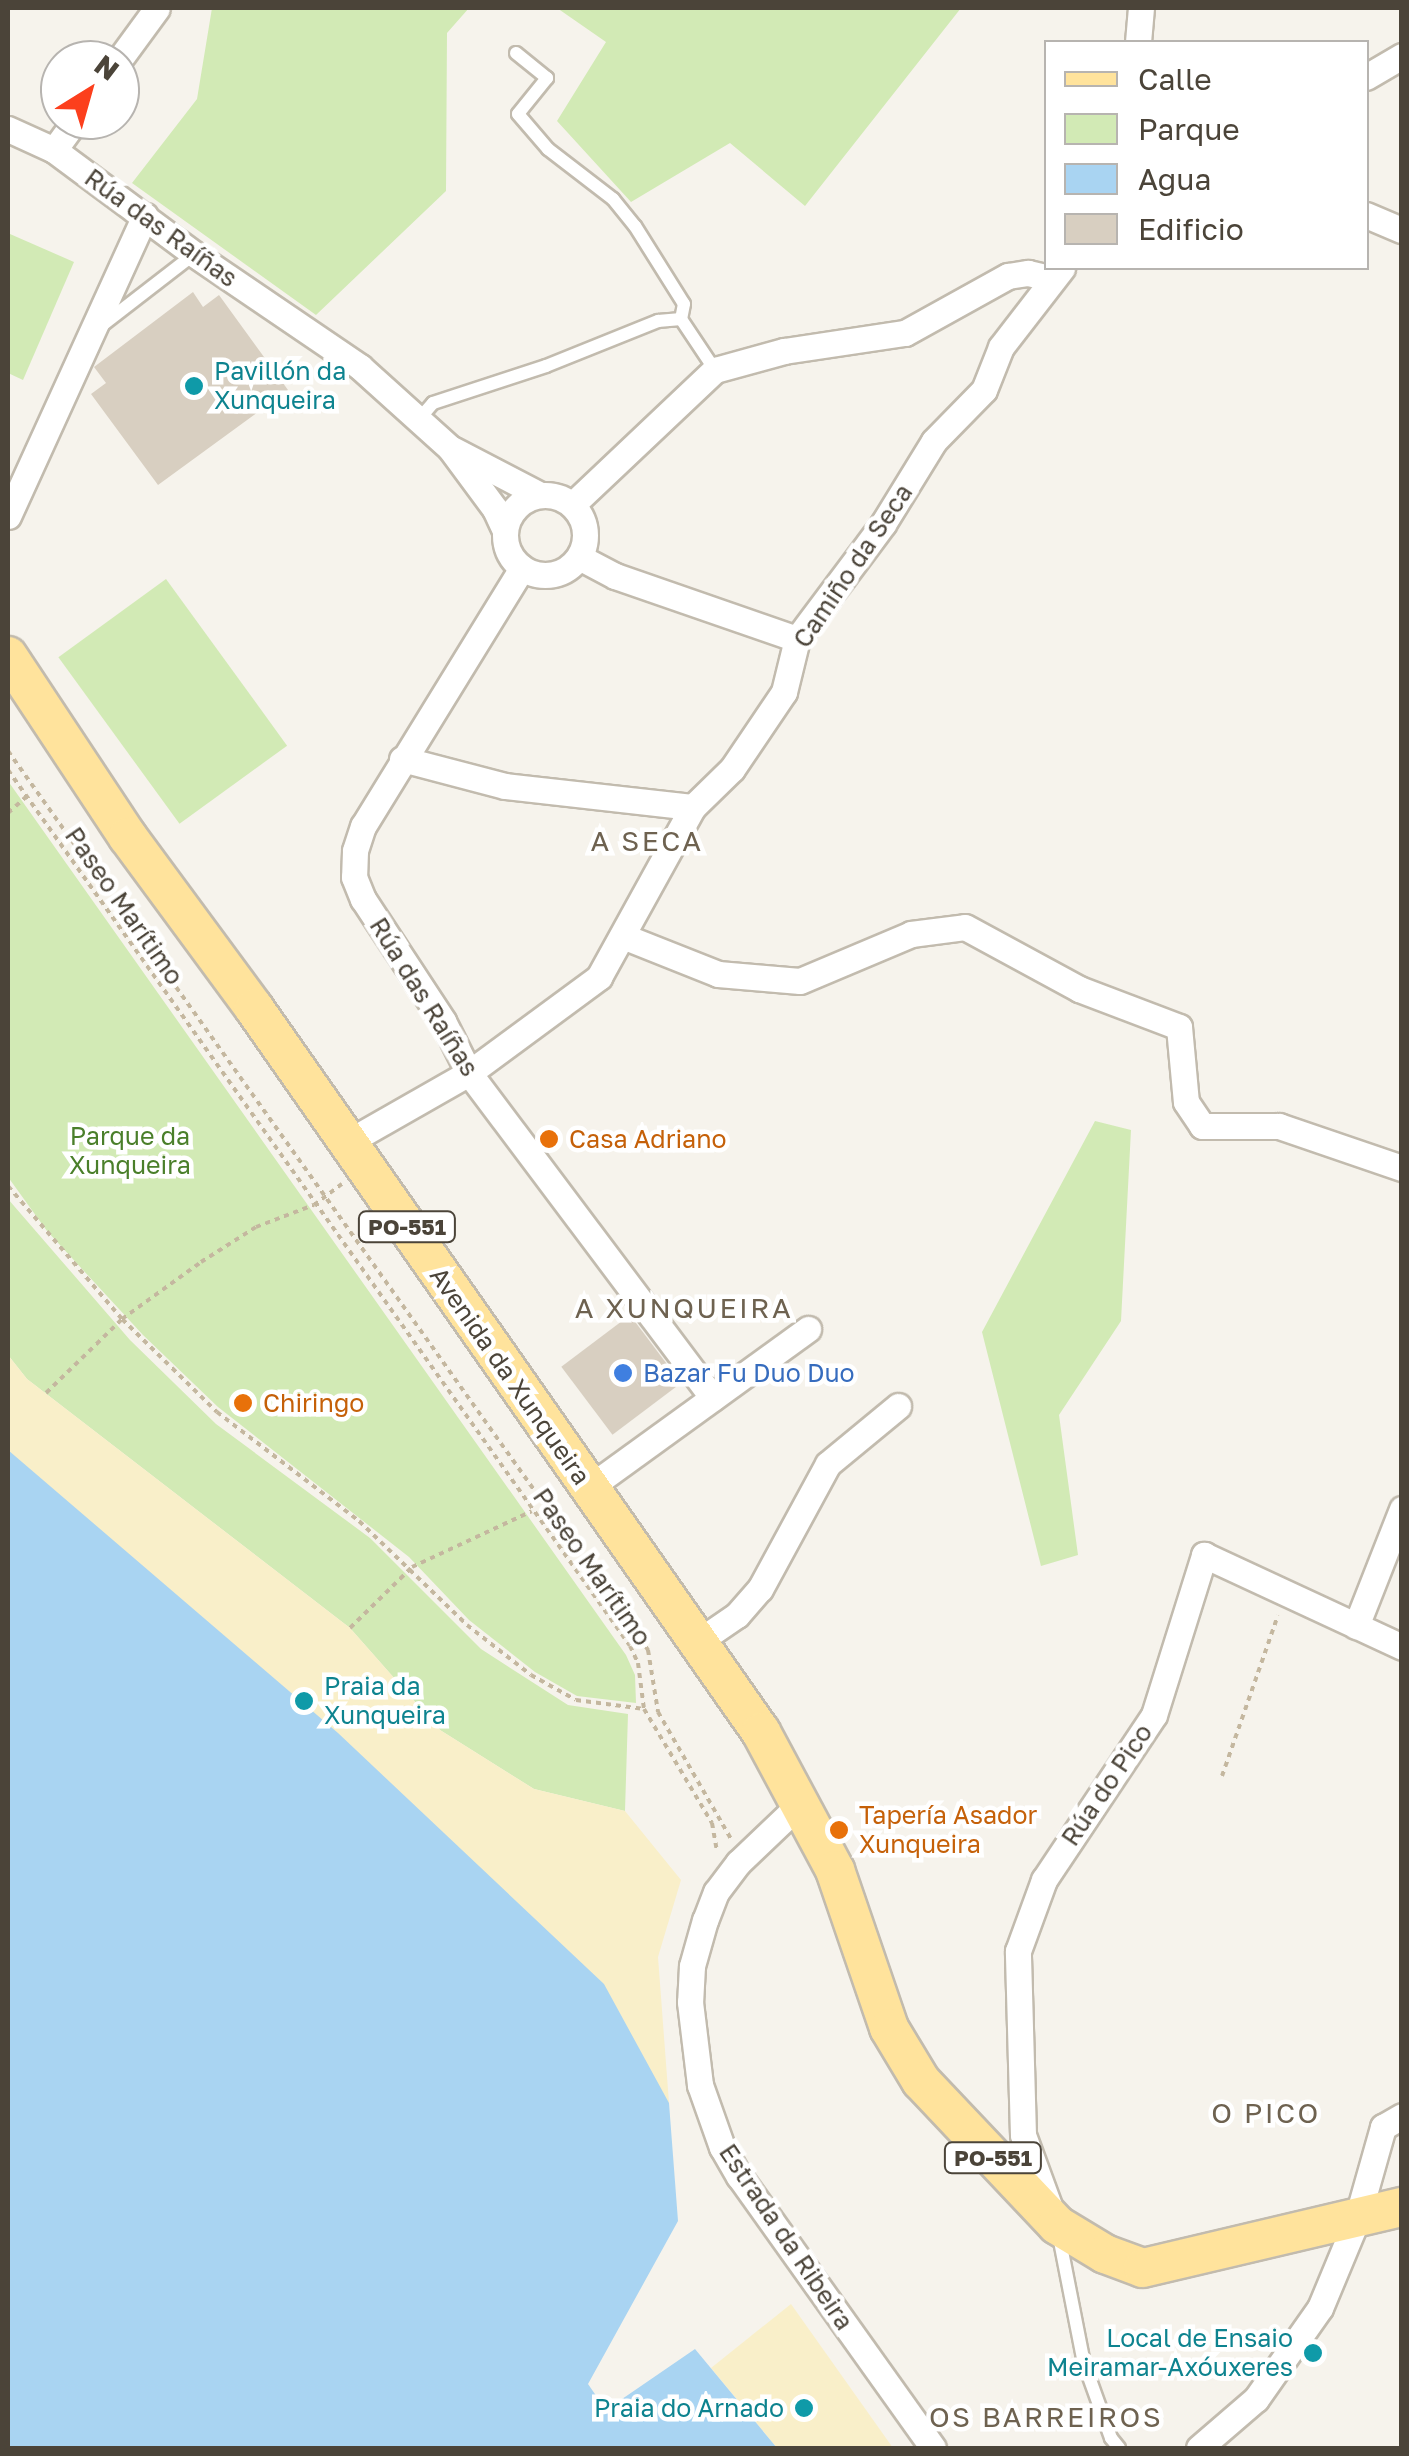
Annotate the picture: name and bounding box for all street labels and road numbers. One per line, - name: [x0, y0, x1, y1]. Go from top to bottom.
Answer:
- street label: Rúa das Raíñas: [79, 163, 243, 293]
- street label: Camiño da Seca: [787, 479, 919, 653]
- street label: Paseo Marítimo: [59, 822, 189, 990]
- street label: Rúa das Raíñas: [363, 912, 485, 1082]
- road number: PO-551: [357, 1210, 457, 1244]
- street label: Avenida da Xunqueira: [424, 1261, 596, 1491]
- street label: Paseo Marítimo: [527, 1483, 657, 1651]
- street label: Rúa do Pico: [1055, 1718, 1159, 1852]
- street label: Estrada da Ribeira: [713, 2138, 859, 2336]
- road number: PO-551: [943, 2141, 1043, 2175]

